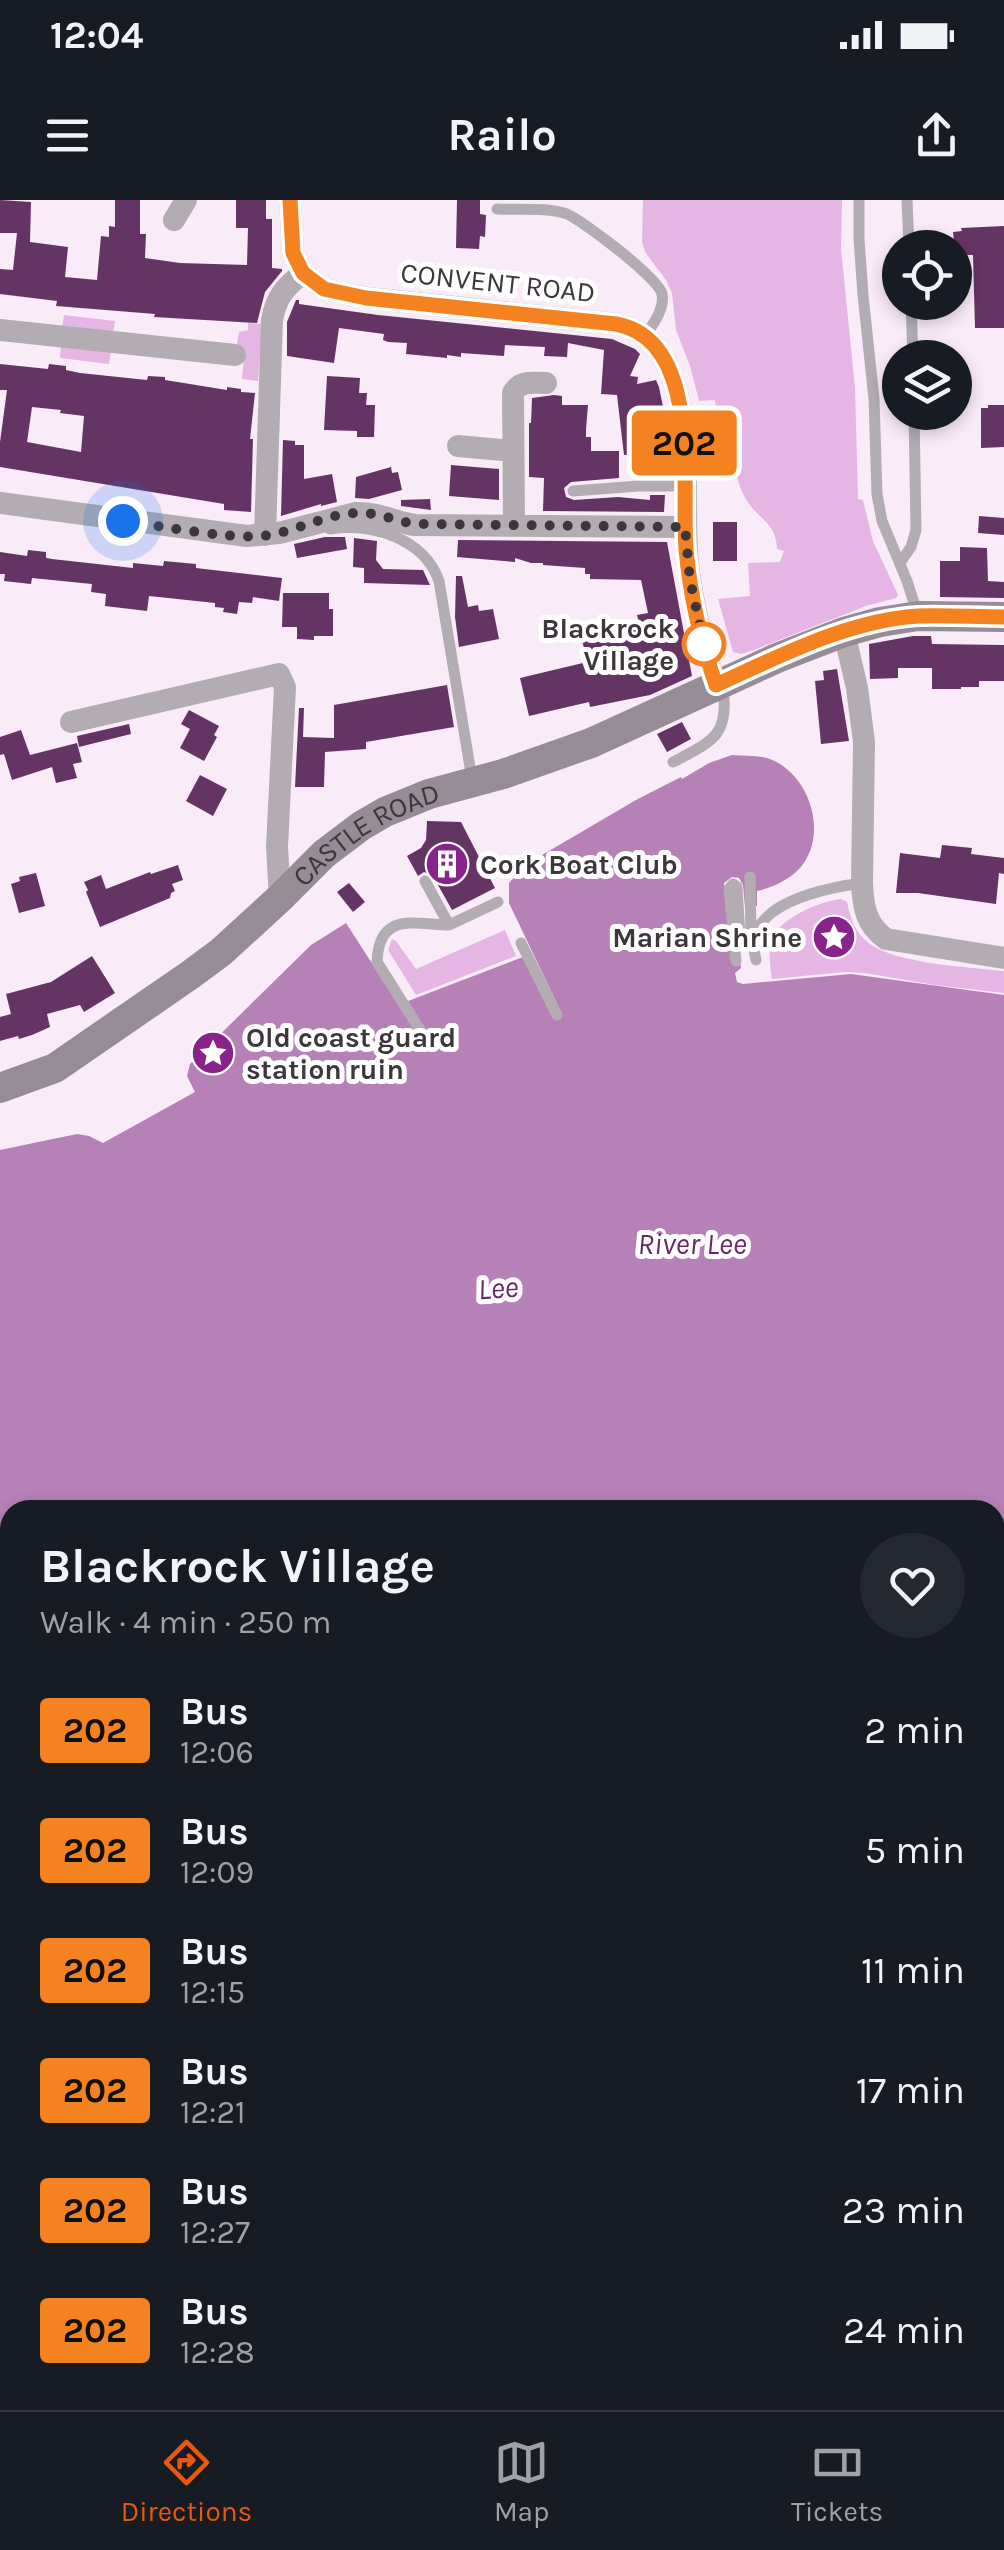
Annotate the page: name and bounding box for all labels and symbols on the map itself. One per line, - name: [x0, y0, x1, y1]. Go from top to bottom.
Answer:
- street label: CONVENT ROAD: [399, 256, 597, 309]
- line badge: 202: [626, 410, 742, 476]
- your location: [98, 496, 148, 546]
- place label: Blackrock Village: [541, 612, 674, 677]
- marker: Blackrock Village: [683, 623, 725, 665]
- street label: CASTLE ROAD: [286, 776, 443, 893]
- building icon: Cork Boat Club: [424, 841, 470, 887]
- place label: Cork Boat Club: [480, 848, 678, 881]
- place icon: Marian Shrine: [811, 914, 857, 960]
- place label: Marian Shrine: [612, 921, 802, 954]
- place label: Old coast guard station ruin: [246, 1021, 456, 1086]
- place icon: Old coast guard station ruin: [190, 1030, 236, 1076]
- water label: River Lee: [637, 1226, 747, 1262]
- water label: Lee: [477, 1269, 520, 1307]

